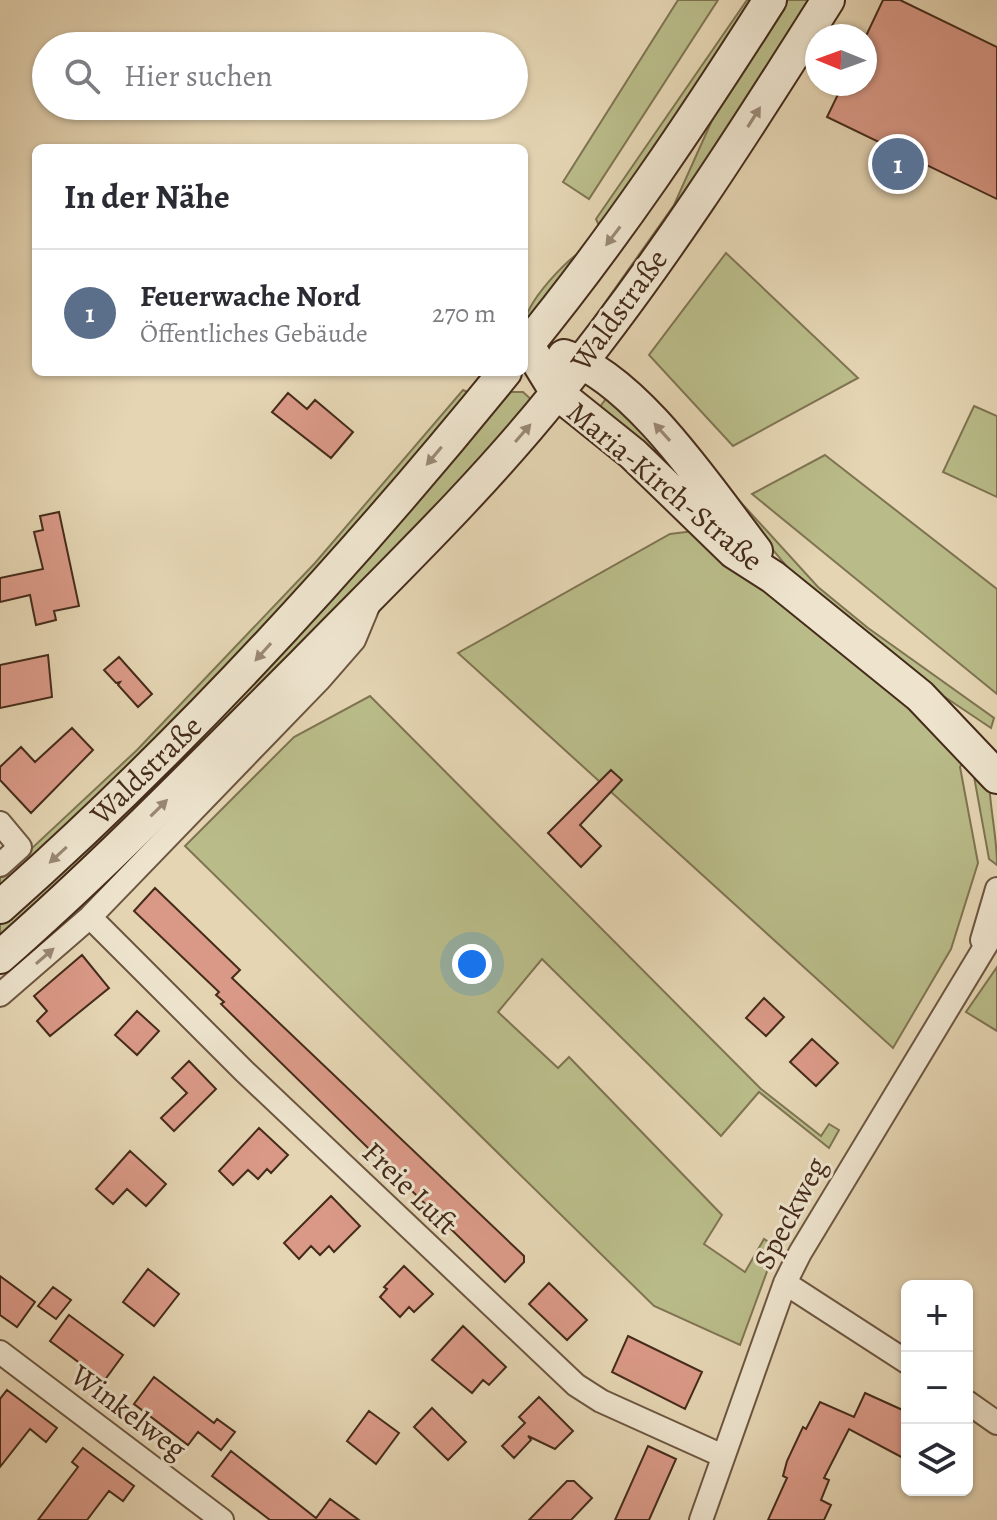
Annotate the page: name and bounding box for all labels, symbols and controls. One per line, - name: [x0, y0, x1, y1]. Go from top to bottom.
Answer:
- north arrow: [805, 24, 877, 96]
- search box: [32, 32, 528, 120]
- icon: search: [60, 54, 104, 98]
- text: Hier suchen: [124, 56, 273, 96]
- one-way arrow: [746, 106, 760, 128]
- pin: 1: [872, 134, 924, 194]
- text: In der Nähe: [64, 173, 230, 220]
- one-way arrow: [606, 226, 621, 247]
- street label: Waldstraße: [561, 241, 677, 380]
- text: Feuerwache Nord: [140, 276, 361, 316]
- text: 1: [85, 296, 95, 331]
- text: 270 m: [432, 296, 496, 331]
- text: Öffentliches Gebäude: [140, 316, 368, 351]
- street label: Maria-Kirch-Straße: [559, 392, 771, 580]
- one-way arrow: [653, 423, 671, 442]
- one-way arrow: [514, 424, 531, 444]
- one-way arrow: [426, 446, 443, 466]
- one-way arrow: [255, 642, 272, 662]
- street label: Waldstraße: [81, 707, 211, 834]
- one-way arrow: [149, 799, 168, 818]
- one-way arrow: [49, 845, 68, 863]
- your location: [452, 944, 492, 984]
- one-way arrow: [34, 948, 54, 965]
- street label: Freie Luft: [354, 1133, 466, 1243]
- street label: Speckweg: [744, 1150, 836, 1276]
- map controls: [901, 1280, 973, 1496]
- button: +: [901, 1280, 973, 1352]
- button: −: [901, 1352, 973, 1424]
- street label: Winkelweg: [62, 1355, 195, 1469]
- button: layers: [901, 1424, 973, 1496]

